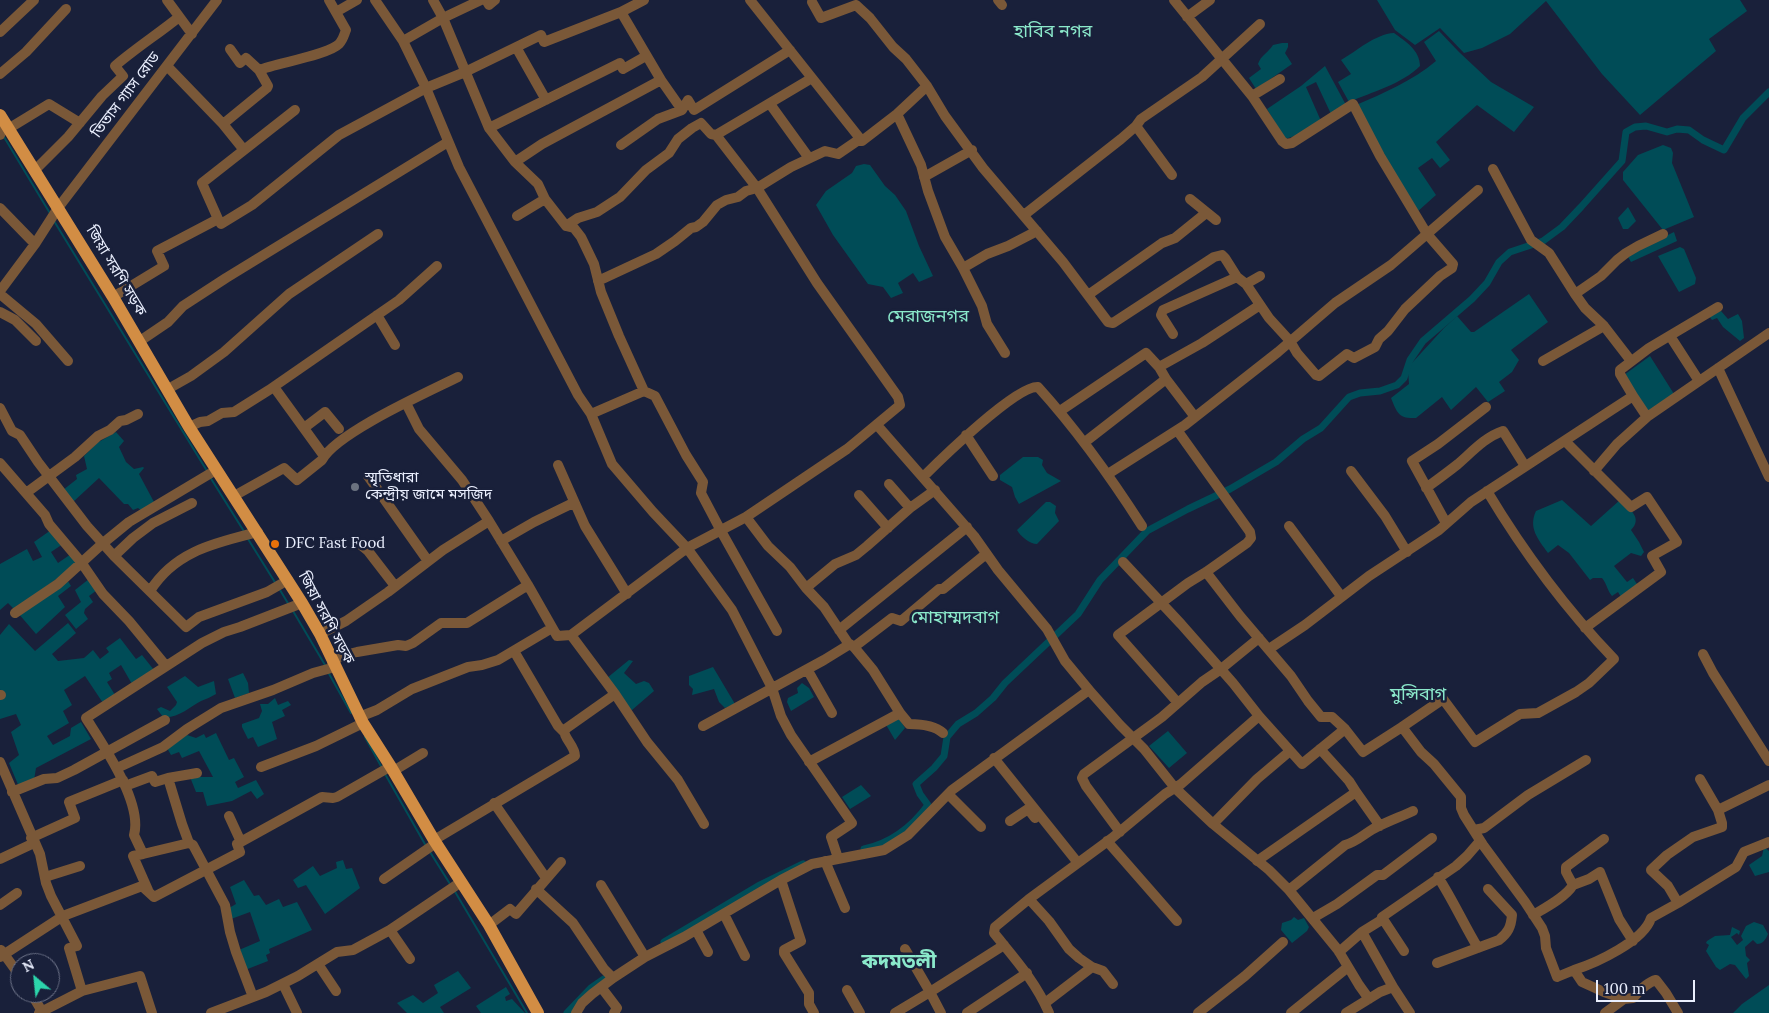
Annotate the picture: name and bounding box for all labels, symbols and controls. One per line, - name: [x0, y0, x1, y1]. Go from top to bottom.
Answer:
- district label: হাবিব নগর: [1014, 21, 1092, 43]
- street label: তিতাস গ্যাস রোড: [88, 49, 164, 141]
- street label: জিয়া সরণি সড়ক: [82, 223, 150, 319]
- district label: মেরাজনগর: [887, 306, 969, 328]
- place label: স্মৃতিধারা কেন্দ্রীয় জামে মসজিদ: [365, 469, 492, 504]
- marker: স্মৃতিধারা কেন্দ্রীয় জামে মসজিদ: [349, 481, 361, 493]
- place label: DFC Fast Food: [285, 535, 385, 553]
- marker: DFC Fast Food: [269, 538, 281, 550]
- street label: জিয়া সরণি সড়ক: [294, 569, 358, 667]
- district label: মোহাম্মদবাগ: [911, 607, 999, 629]
- district label: মুন্সিবাগ: [1390, 684, 1446, 706]
- district label: কদমতলী: [862, 950, 936, 974]
- north arrow: [10, 953, 60, 1003]
- text: N: [19, 955, 37, 976]
- scale bar: [1599, 970, 1698, 1002]
- text: 100 m: [1604, 979, 1645, 998]

